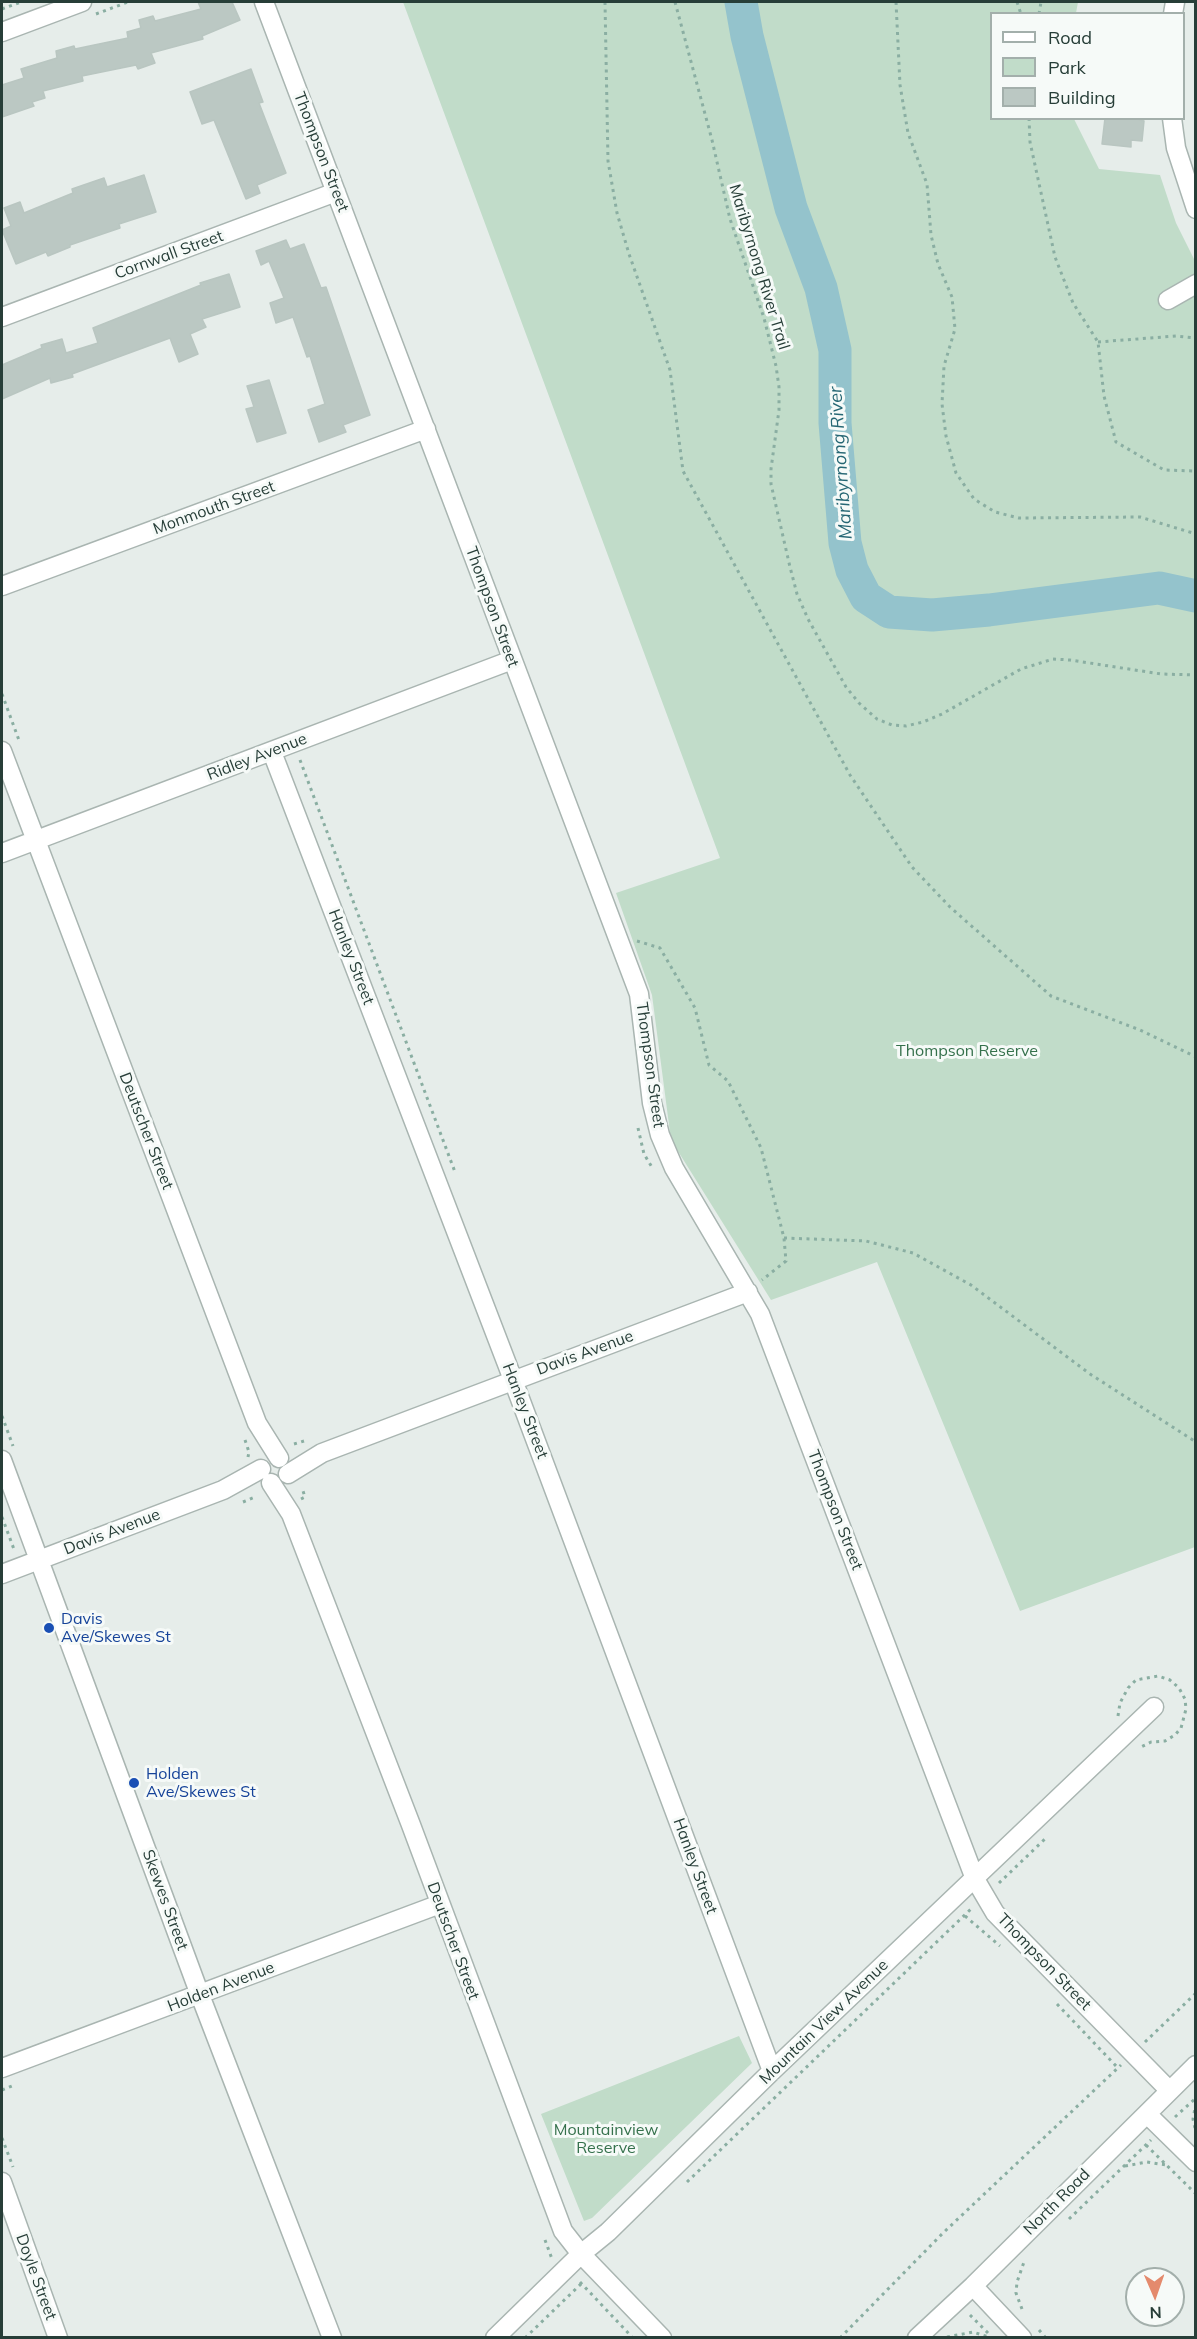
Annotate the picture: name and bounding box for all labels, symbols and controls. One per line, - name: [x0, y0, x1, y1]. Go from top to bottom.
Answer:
- legend: [990, 12, 1185, 120]
- text: Road: [1048, 26, 1092, 49]
- text: Park: [1048, 56, 1086, 79]
- text: Building: [1048, 86, 1116, 109]
- street label: Thompson Street: [289, 89, 353, 215]
- street label: Maribyrnong River Trail: [725, 182, 793, 352]
- street label: Cornwall Street: [112, 226, 226, 284]
- water label: Maribyrnong River: [825, 386, 857, 540]
- street label: Monmouth Street: [151, 477, 277, 539]
- street label: Thompson Street: [461, 544, 523, 670]
- street label: Ridley Avenue: [204, 729, 310, 785]
- street label: Hanley Street: [324, 907, 378, 1007]
- street label: Thompson Street: [632, 1001, 668, 1129]
- park label: Thompson Reserve: [896, 1041, 1038, 1061]
- street label: Deutscher Street: [115, 1070, 177, 1192]
- street label: Davis Avenue: [534, 1327, 636, 1379]
- street label: Hanley Street: [498, 1361, 552, 1461]
- street label: Thompson Street: [803, 1447, 867, 1573]
- street label: Davis Avenue: [61, 1505, 163, 1559]
- place label: Davis Ave/Skewes St: [61, 1609, 171, 1647]
- marker: Davis Ave/Skewes St: [42, 1621, 56, 1635]
- place label: Holden Ave/Skewes St: [146, 1764, 256, 1802]
- marker: Holden Ave/Skewes St: [127, 1776, 141, 1790]
- street label: Hanley Street: [669, 1815, 721, 1917]
- street label: Skewes Street: [138, 1847, 192, 1953]
- street label: Deutscher Street: [423, 1880, 483, 2002]
- street label: Thompson Street: [993, 1910, 1095, 2014]
- street label: Mountain View Avenue: [756, 1956, 892, 2088]
- street label: Holden Avenue: [165, 1958, 277, 2016]
- park label: Mountainview Reserve: [554, 2120, 658, 2158]
- street label: North Road: [1020, 2165, 1094, 2239]
- street label: Doyle Street: [12, 2231, 60, 2323]
- north arrow: [1125, 2267, 1185, 2327]
- text: N: [1149, 2303, 1162, 2323]

